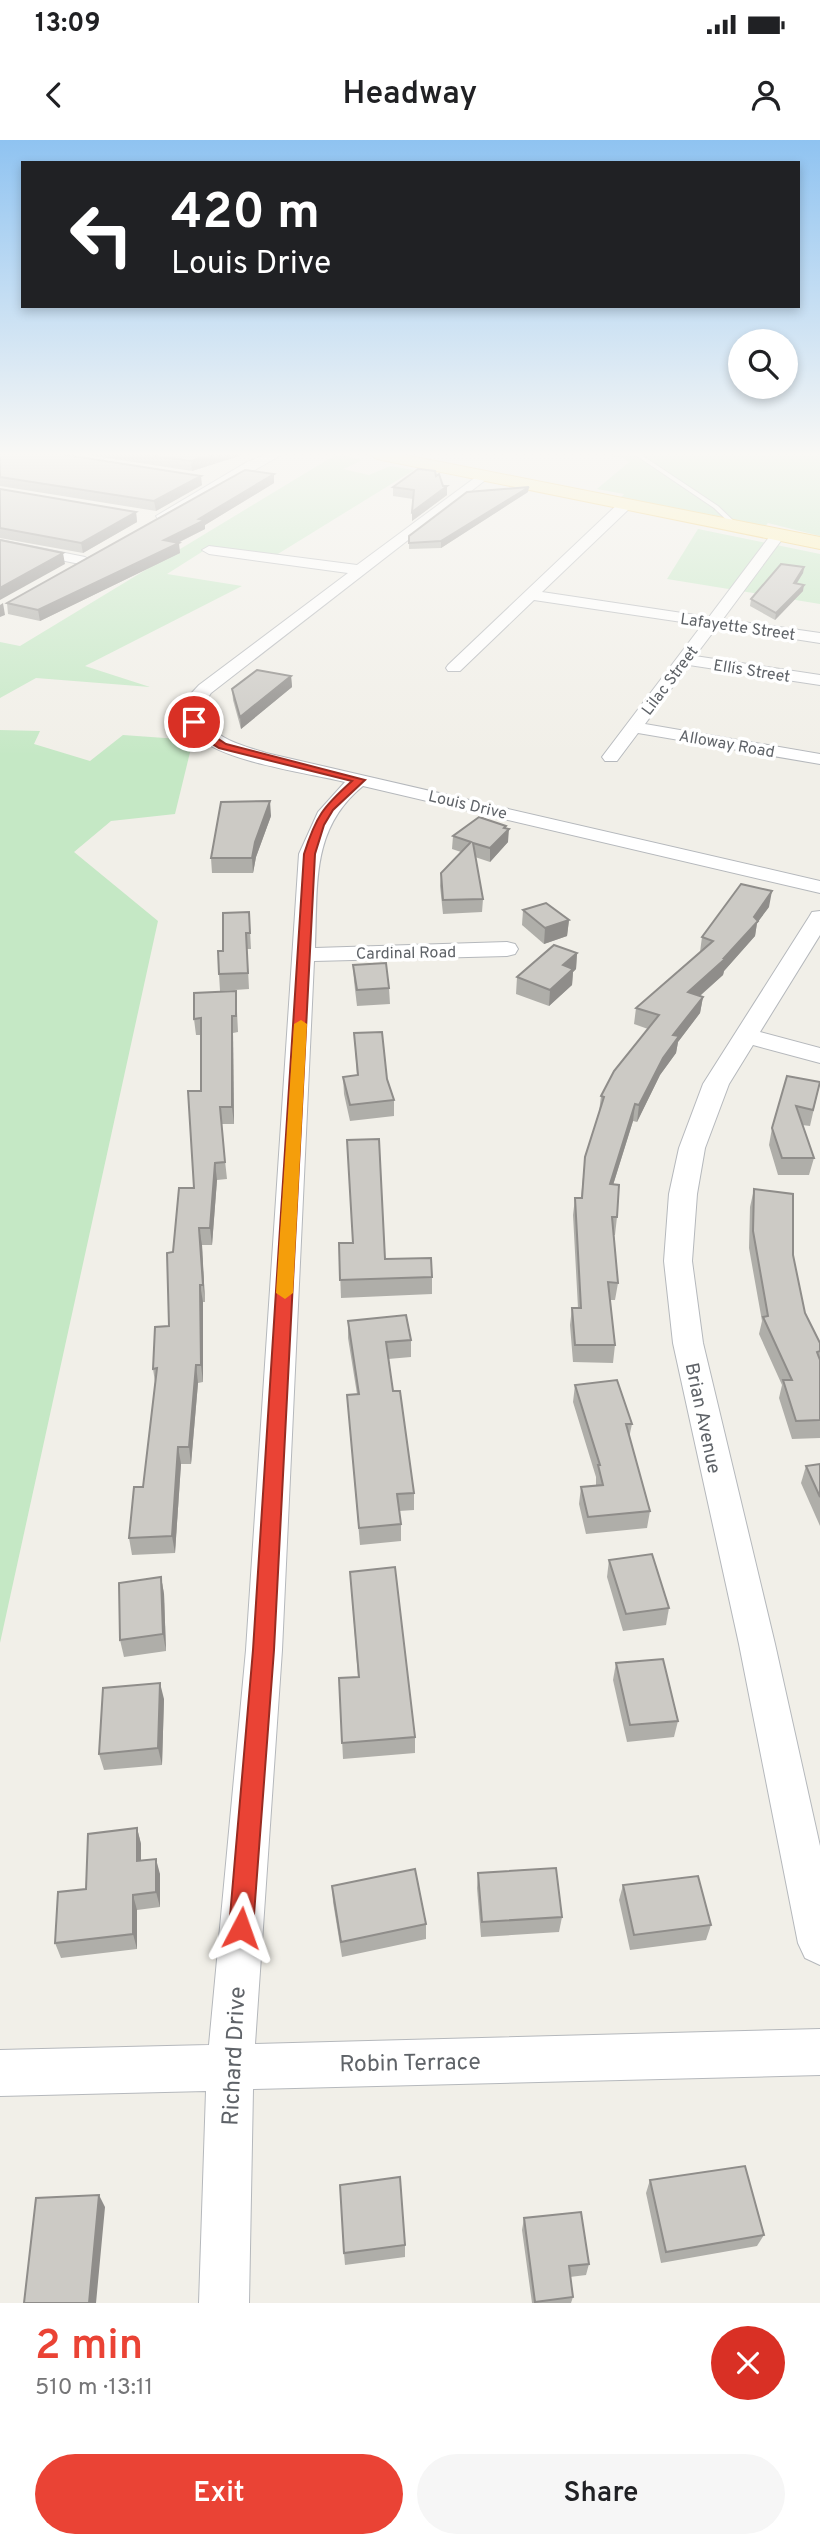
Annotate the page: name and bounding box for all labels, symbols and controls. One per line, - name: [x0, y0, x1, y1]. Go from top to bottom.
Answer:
- text: 13:09: [35, 8, 100, 41]
- text: Headway: [343, 75, 477, 115]
- icon: back: [35, 76, 73, 114]
- icon: person: [747, 76, 785, 114]
- text: 420 m: [171, 184, 320, 246]
- icon: left: [56, 189, 147, 280]
- text: Louis Drive: [171, 245, 331, 285]
- map controls: [728, 329, 798, 399]
- button: search: [728, 329, 798, 399]
- street label: Lafayette Street: [679, 610, 797, 646]
- street label: Lilac Street: [638, 643, 703, 720]
- street label: Ellis Street: [712, 656, 791, 688]
- pin: [164, 692, 224, 752]
- icon: arrive: [175, 703, 213, 741]
- street label: Alloway Road: [677, 727, 776, 763]
- street label: Louis Drive: [426, 787, 509, 825]
- street label: Cardinal Road: [356, 943, 456, 965]
- street label: Brian Avenue: [679, 1361, 726, 1476]
- position arrow: [204, 1891, 278, 1965]
- street label: Richard Drive: [217, 1986, 254, 2126]
- street label: Robin Terrace: [339, 2049, 481, 2080]
- text: 2 min: [35, 2321, 143, 2374]
- button: close: [711, 2326, 785, 2400]
- text: 510 m · 13:11: [35, 2374, 153, 2403]
- button: Exit: [35, 2454, 403, 2534]
- button: Share: [417, 2454, 785, 2534]

